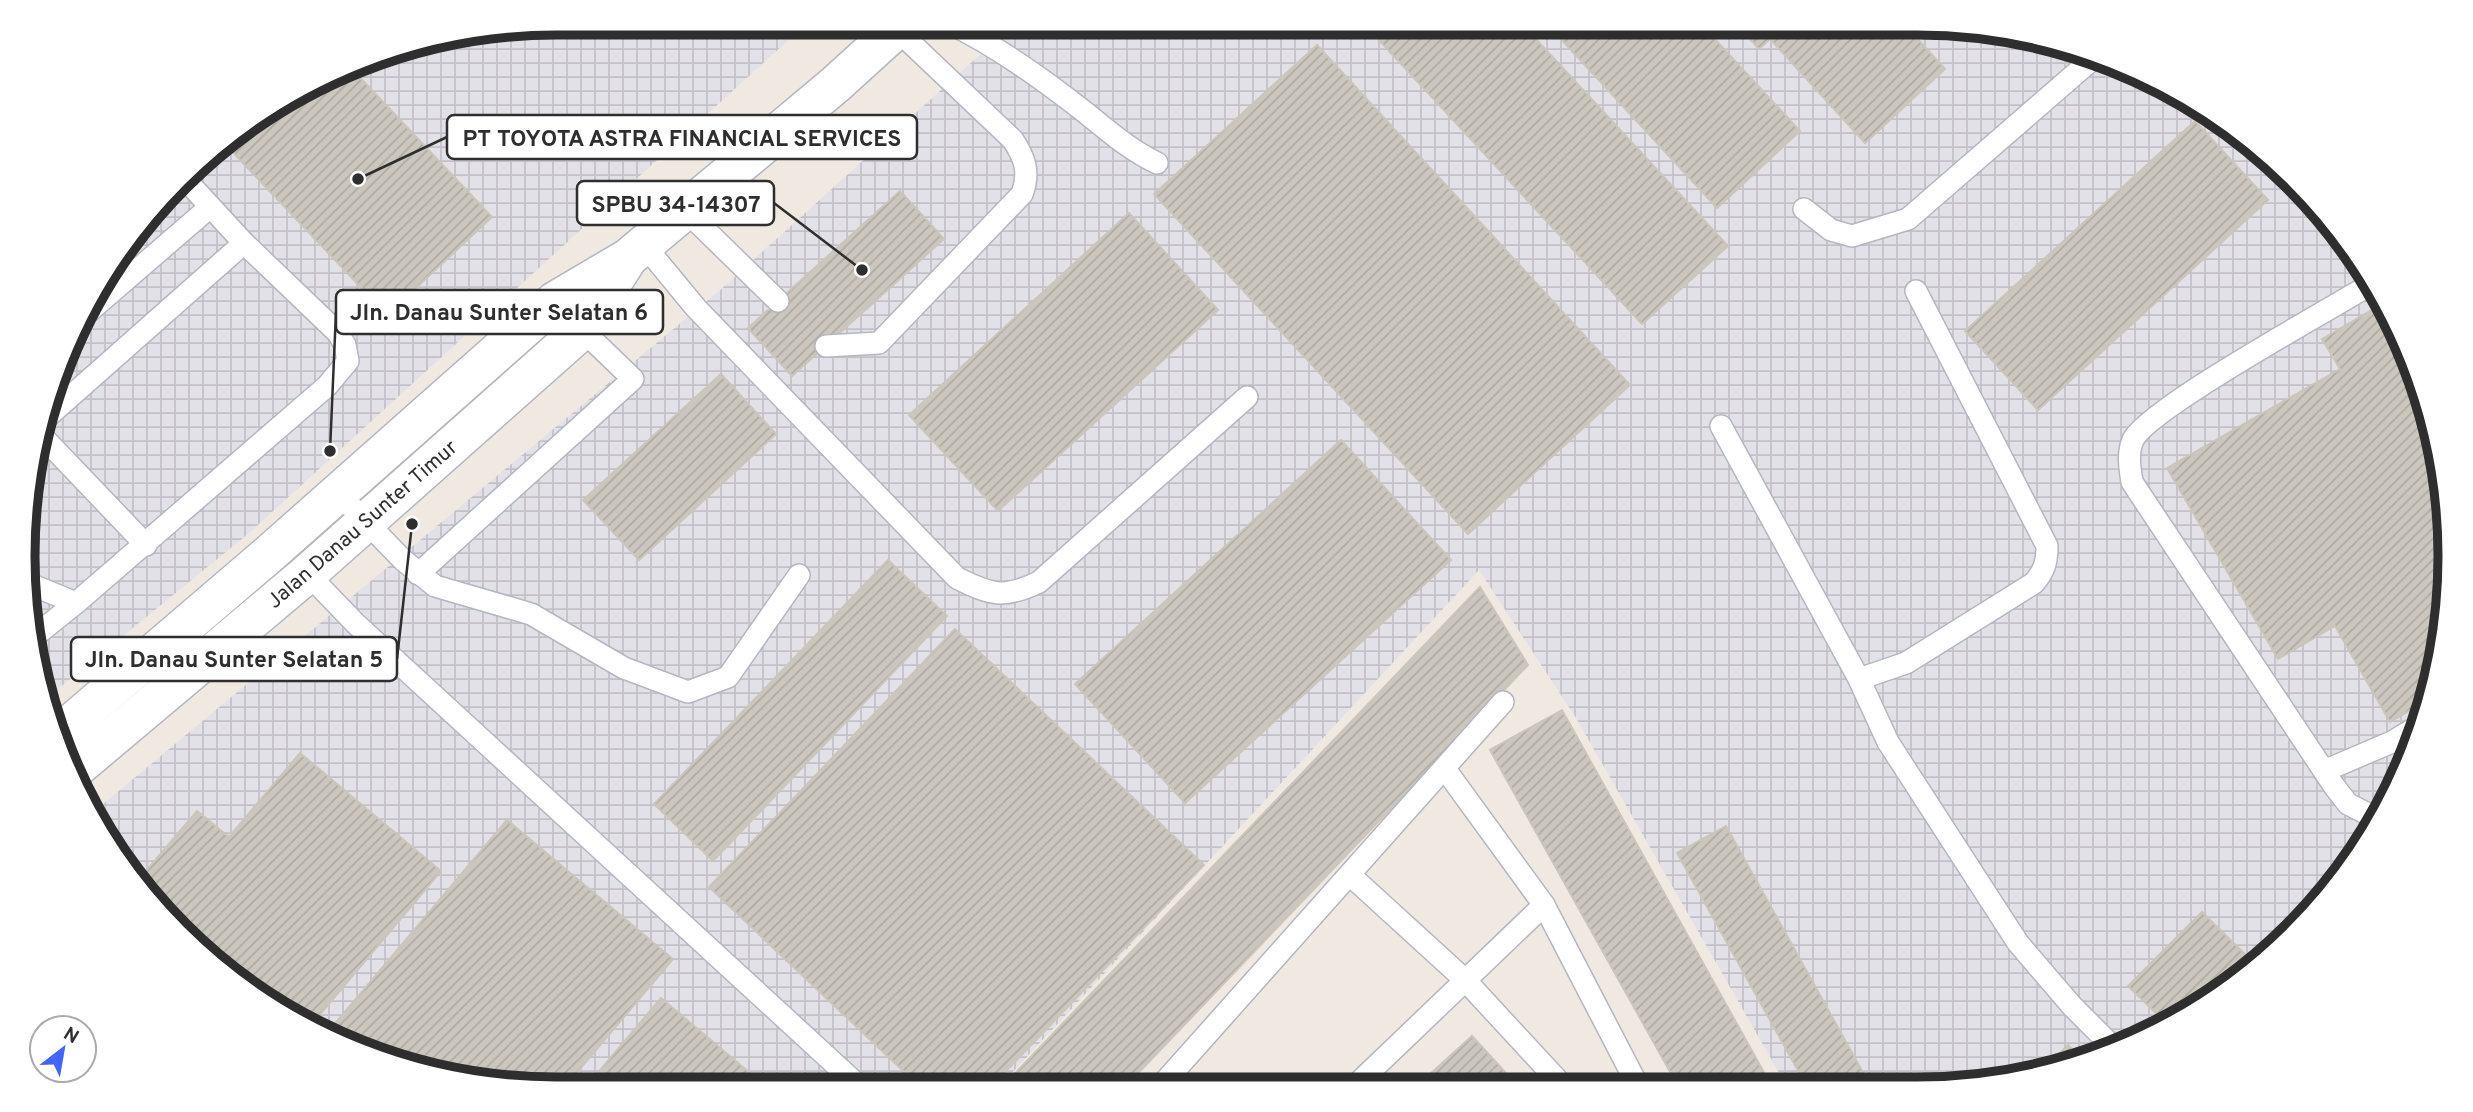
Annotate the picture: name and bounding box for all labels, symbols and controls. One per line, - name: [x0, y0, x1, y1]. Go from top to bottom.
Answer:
- callout: PT TOYOTA ASTRA FINANCIAL SERVICES: [447, 115, 917, 159]
- text: PT TOYOTA ASTRA FINANCIAL SERVICES: [463, 126, 901, 155]
- callout: SPBU 34-14307: [577, 181, 774, 225]
- text: SPBU 34-14307: [591, 192, 761, 221]
- callout: Jln. Danau Sunter Selatan 6: [336, 290, 663, 334]
- text: Jln. Danau Sunter Selatan 6: [350, 300, 648, 329]
- street label: Jalan Danau Sunter Timur: [262, 435, 464, 615]
- callout: Jln. Danau Sunter Selatan 5: [71, 637, 397, 681]
- text: Jln. Danau Sunter Selatan 5: [85, 647, 383, 676]
- north arrow: [28, 1014, 98, 1084]
- text: N: [59, 1022, 83, 1050]

